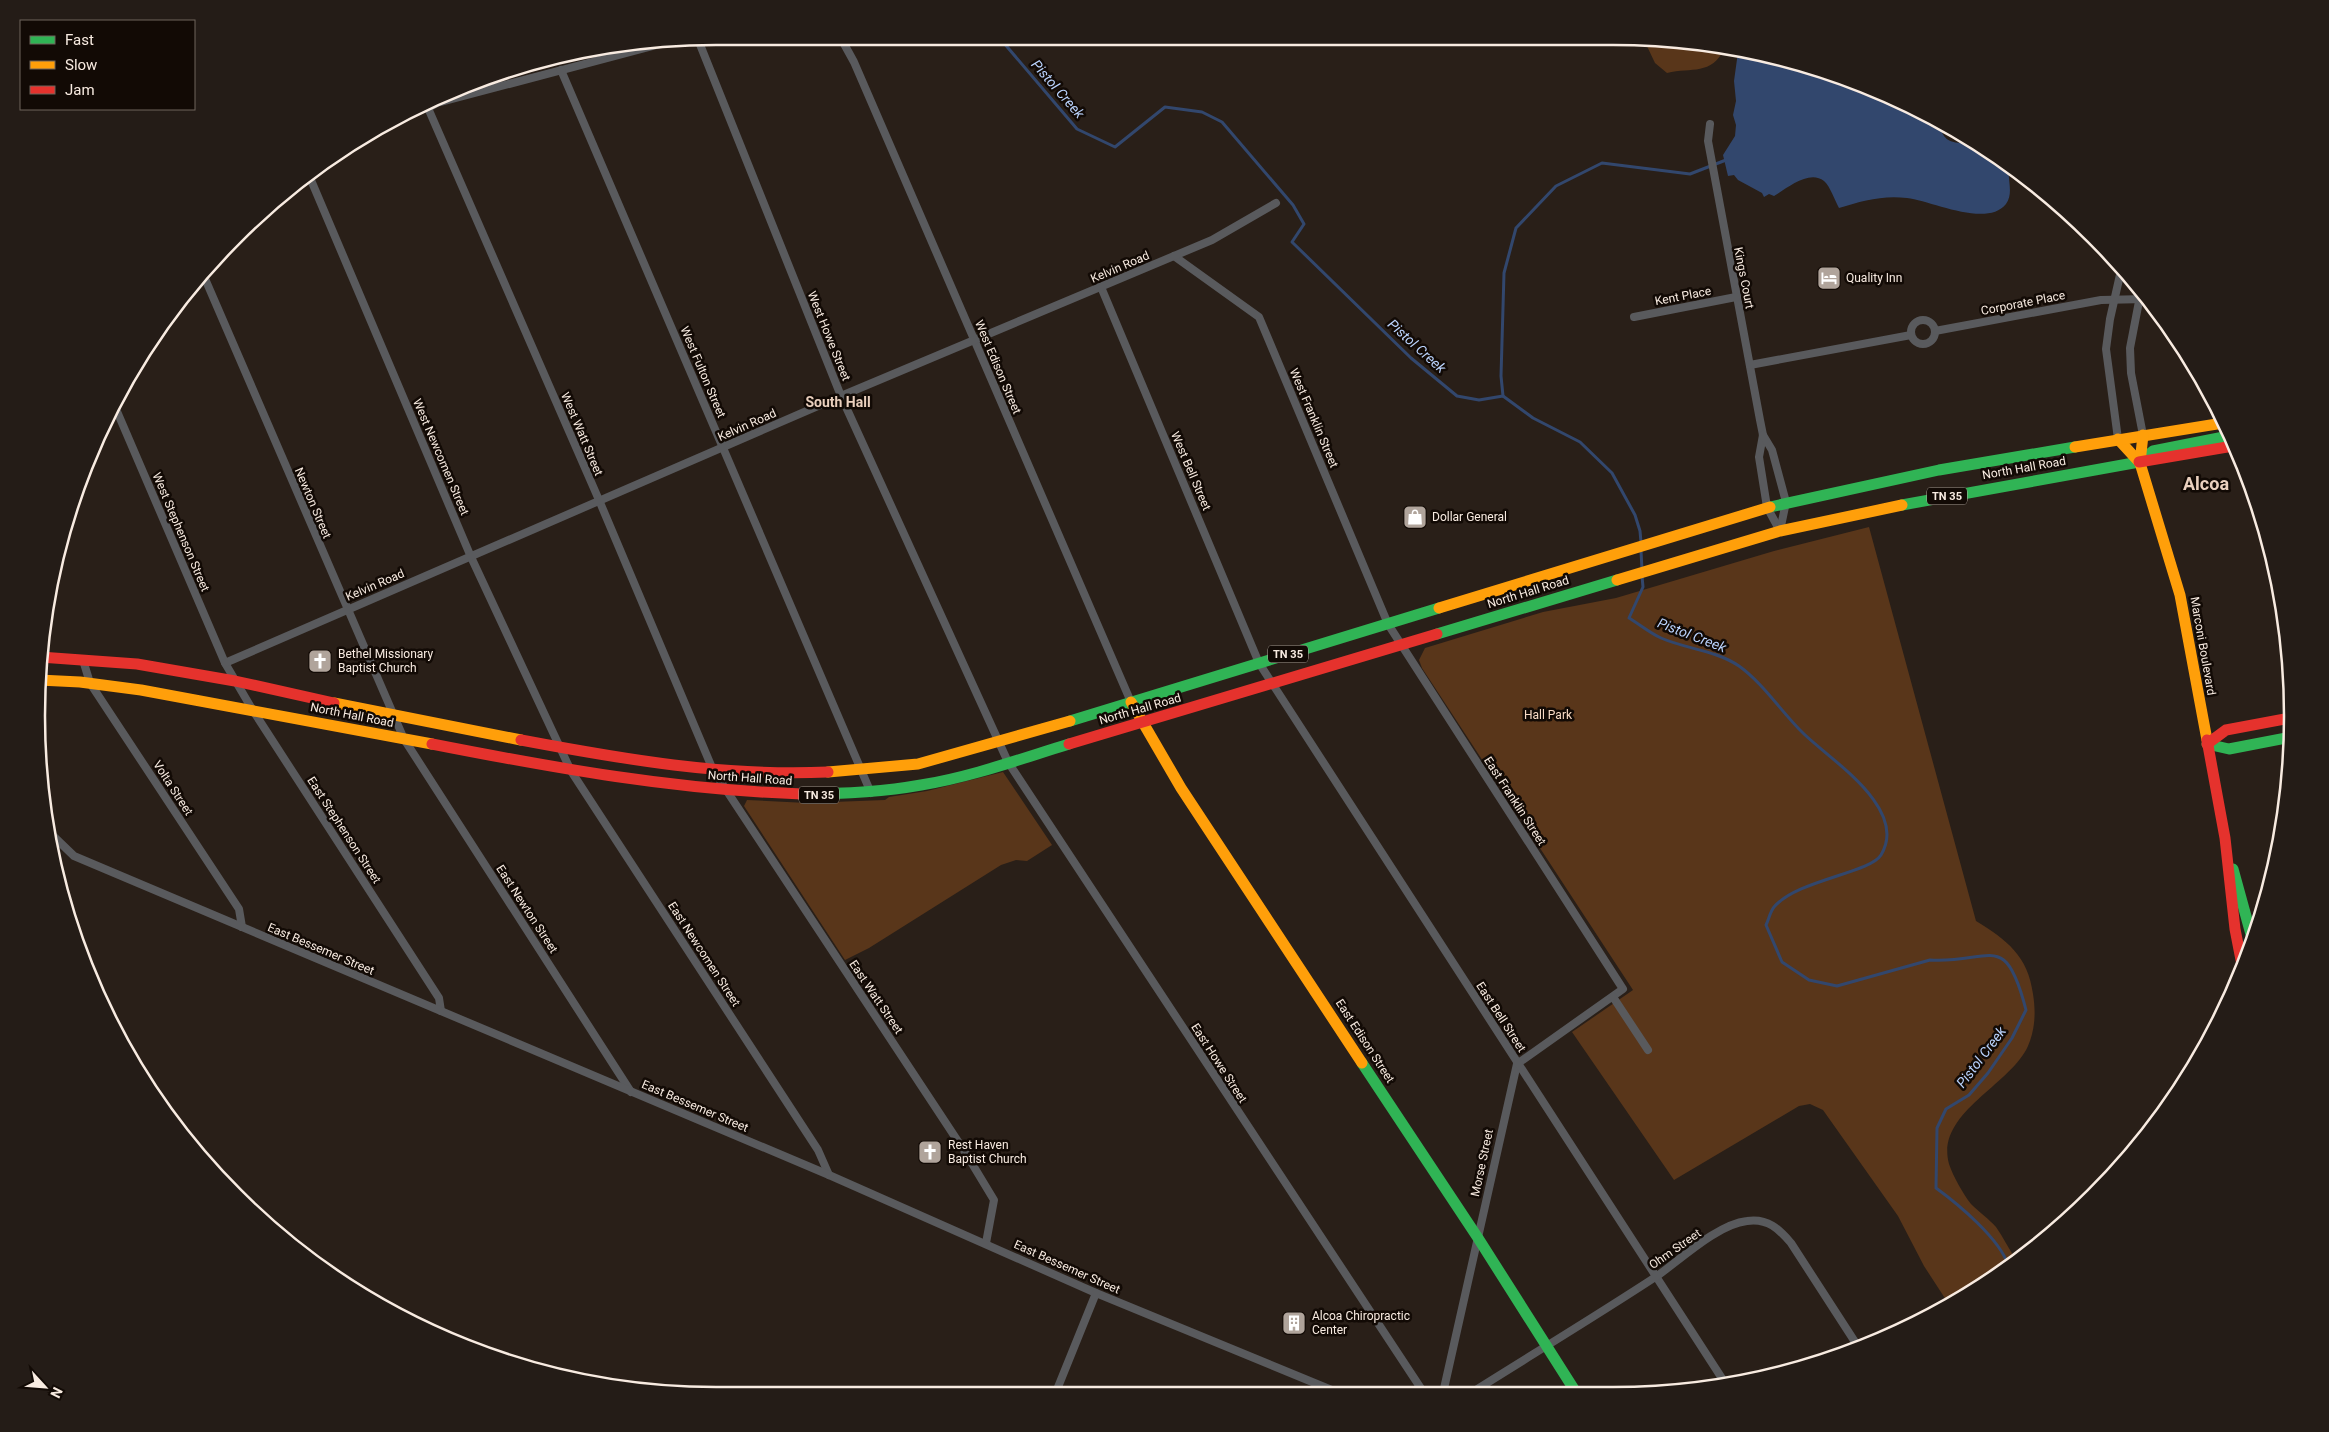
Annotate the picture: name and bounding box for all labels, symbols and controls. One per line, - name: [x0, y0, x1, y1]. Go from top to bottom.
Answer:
- legend: [20, 20, 195, 110]
- text: Fast: [65, 31, 94, 49]
- text: Slow: [65, 56, 97, 74]
- water label: Pistol Creek: [1028, 56, 1088, 122]
- text: Jam: [65, 81, 95, 99]
- street label: Kings Court: [1731, 246, 1757, 310]
- street label: Kelvin Road: [1088, 248, 1152, 286]
- hotel icon: Quality Inn: [1816, 265, 1842, 291]
- place label: Quality Inn: [1846, 271, 1902, 285]
- street label: Kent Place: [1654, 284, 1712, 308]
- street label: Corporate Place: [1980, 288, 2066, 318]
- street label: West Howe Street: [805, 289, 853, 383]
- water label: Pistol Creek: [1385, 316, 1450, 377]
- street label: West Edison Street: [972, 318, 1024, 416]
- street label: West Fulton Street: [677, 324, 729, 420]
- street label: West Franklin Street: [1287, 366, 1341, 470]
- street label: West Watt Street: [558, 390, 606, 478]
- district label: South Hall: [805, 394, 871, 410]
- street label: West Newcomen Street: [410, 397, 472, 517]
- street label: Kelvin Road: [716, 406, 778, 444]
- street label: West Bell Street: [1168, 429, 1214, 513]
- street label: North Hall Road: [1981, 454, 2067, 482]
- street label: Newton Street: [292, 465, 334, 541]
- street label: West Stephenson Street: [150, 470, 212, 594]
- district label: Alcoa: [2183, 473, 2229, 494]
- road number: TN 35: [1927, 488, 1967, 504]
- shop icon: Dollar General: [1402, 504, 1428, 530]
- place label: Dollar General: [1432, 510, 1507, 524]
- street label: Kelvin Road: [343, 566, 407, 604]
- street label: North Hall Road: [1485, 573, 1571, 611]
- street label: Marconi Boulevard: [2187, 596, 2219, 696]
- water label: Pistol Creek: [1655, 615, 1730, 656]
- road number: TN 35: [1268, 646, 1308, 662]
- place label: Bethel Missionary Baptist Church: [338, 647, 434, 675]
- church icon: Bethel Missionary Baptist Church: [307, 648, 333, 674]
- street label: North Hall Road: [1097, 691, 1183, 727]
- street label: North Hall Road: [309, 700, 395, 730]
- park label: Hall Park: [1524, 708, 1573, 722]
- street label: East Franklin Street: [1481, 754, 1549, 848]
- street label: Volta Street: [150, 758, 196, 818]
- street label: North Hall Road: [707, 768, 793, 788]
- street label: East Stephenson Street: [304, 774, 384, 886]
- road number: TN 35: [799, 786, 839, 804]
- street label: East Newton Street: [493, 862, 561, 956]
- street label: East Newcomen Street: [665, 899, 743, 1009]
- street label: East Bessemer Street: [266, 920, 377, 978]
- street label: East Watt Street: [846, 957, 906, 1037]
- street label: East Bell Street: [1473, 979, 1529, 1055]
- street label: East Edison Street: [1333, 996, 1397, 1086]
- street label: East Howe Street: [1188, 1021, 1250, 1105]
- water label: Pistol Creek: [1953, 1022, 2010, 1091]
- street label: East Bessemer Street: [640, 1077, 751, 1135]
- street label: Morse Street: [1468, 1128, 1496, 1198]
- place label: Rest Haven Baptist Church: [948, 1138, 1027, 1166]
- church icon: Rest Haven Baptist Church: [917, 1139, 943, 1165]
- street label: Ohm Street: [1646, 1226, 1704, 1272]
- street label: East Bessemer Street: [1012, 1237, 1122, 1297]
- place label: Alcoa Chiropractic Center: [1312, 1309, 1410, 1337]
- building icon: Alcoa Chiropractic Center: [1281, 1310, 1307, 1336]
- north arrow: [20, 1362, 70, 1412]
- text: N: [47, 1385, 66, 1401]

